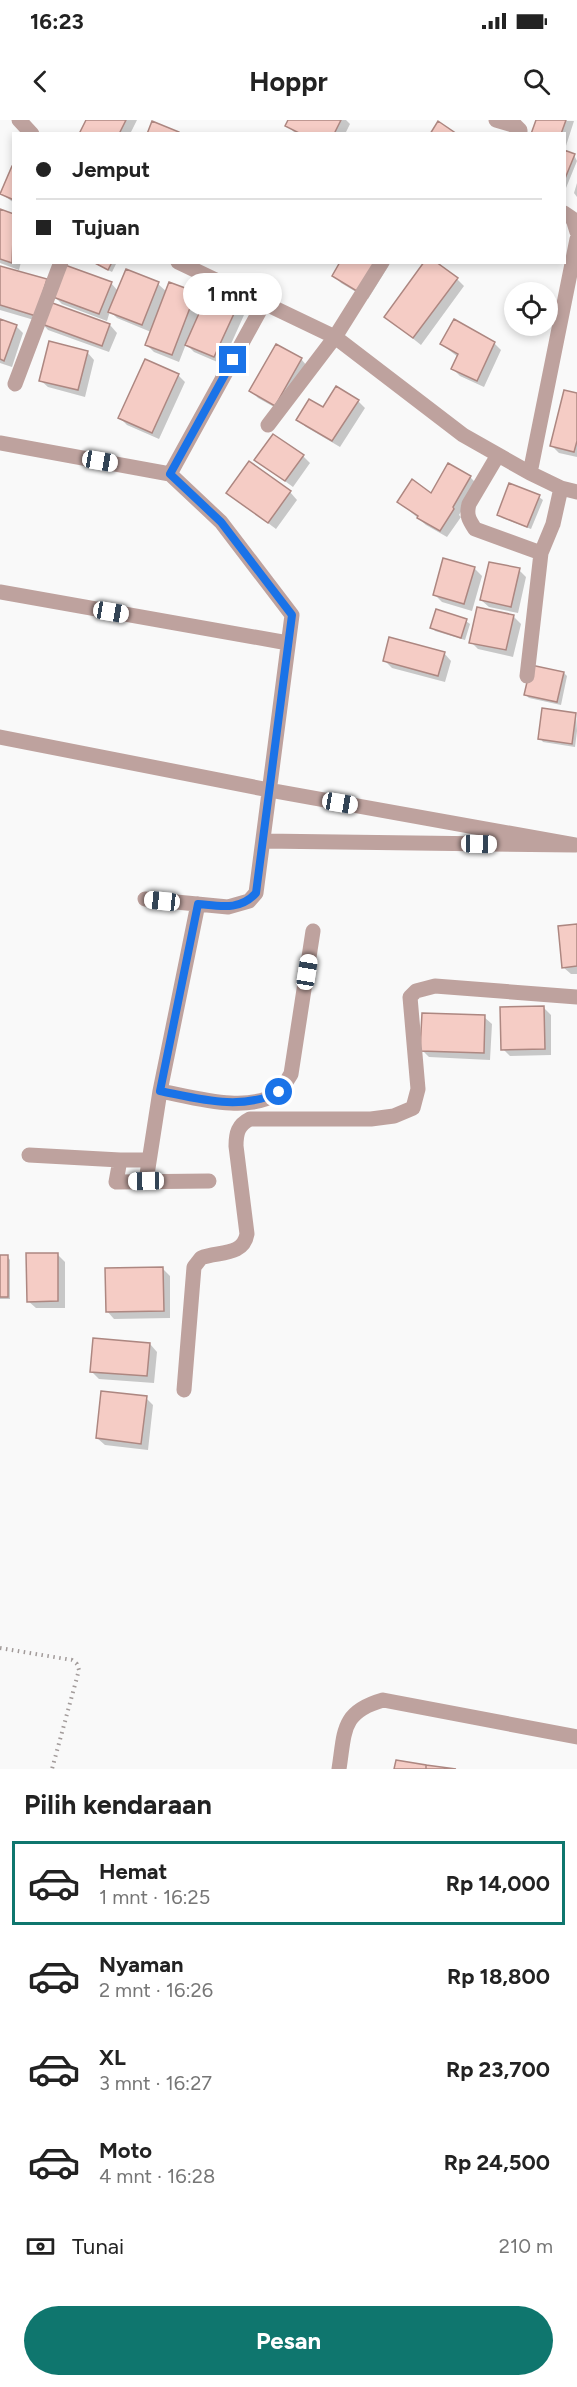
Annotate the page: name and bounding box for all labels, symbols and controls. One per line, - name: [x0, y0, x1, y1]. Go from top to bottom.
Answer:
- text: 16:23: [30, 8, 84, 35]
- icon: back: [24, 65, 57, 98]
- text: Hoppr: [249, 65, 328, 98]
- icon: search: [520, 65, 553, 98]
- text: Jemput: [72, 156, 150, 183]
- text: Tujuan: [72, 214, 140, 241]
- callout: 1 mnt: [184, 273, 282, 315]
- text: 1 mnt: [207, 282, 258, 306]
- map controls: [504, 282, 558, 336]
- button: locate: [504, 282, 558, 336]
- route end: [219, 346, 246, 373]
- car: [81, 449, 119, 473]
- car: [92, 600, 130, 624]
- car: [321, 791, 359, 815]
- car: [461, 835, 497, 853]
- car: [143, 890, 181, 912]
- car: [295, 953, 319, 991]
- route start: [265, 1078, 292, 1105]
- car: [128, 1172, 164, 1190]
- text: Pilih kendaraan: [24, 1788, 212, 1821]
- icon: car: [27, 1856, 81, 1910]
- text: Hemat: [99, 1858, 167, 1885]
- text: Rp 14,000: [446, 1870, 550, 1897]
- text: 1 mnt · 16:25: [99, 1885, 210, 1909]
- icon: car: [27, 1949, 81, 2003]
- text: Nyaman: [99, 1951, 183, 1978]
- text: Rp 18,800: [447, 1963, 550, 1990]
- text: 2 mnt · 16:26: [99, 1978, 213, 2002]
- icon: car: [27, 2042, 81, 2096]
- text: XL: [99, 2044, 126, 2071]
- text: Rp 23,700: [446, 2056, 550, 2083]
- text: 3 mnt · 16:27: [99, 2071, 212, 2095]
- icon: car: [27, 2135, 81, 2189]
- text: Moto: [99, 2137, 152, 2164]
- text: Rp 24,500: [444, 2149, 550, 2176]
- text: 4 mnt · 16:28: [99, 2164, 215, 2188]
- icon: cash: [24, 2230, 57, 2263]
- text: Tunai: [72, 2233, 124, 2260]
- text: 210 m: [499, 2234, 553, 2258]
- button: Pesan: [24, 2306, 553, 2375]

